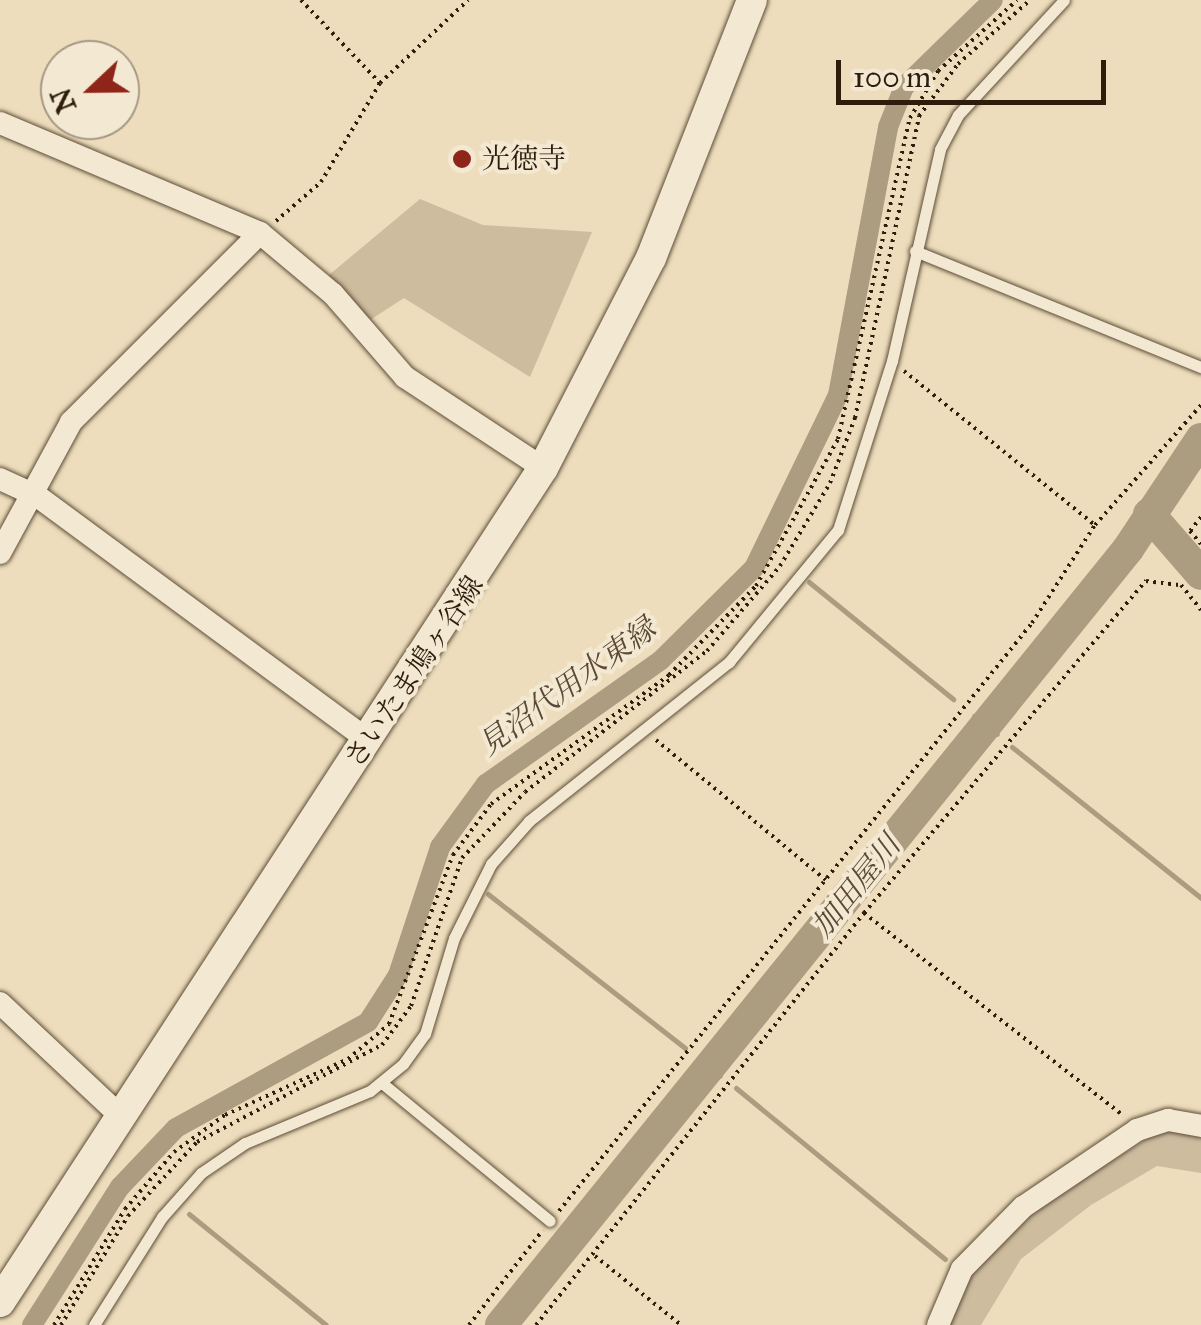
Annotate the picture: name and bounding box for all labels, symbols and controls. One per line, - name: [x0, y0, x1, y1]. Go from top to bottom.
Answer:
- north arrow: [40, 40, 140, 140]
- scale bar: [841, 40, 1111, 102]
- text: 100 m: [853, 59, 931, 95]
- text: N: [43, 83, 84, 118]
- place label: 光徳寺: [482, 142, 566, 176]
- marker: 光徳寺: [451, 148, 473, 170]
- street label: さいたま鳩ヶ谷線: [337, 570, 491, 774]
- water label: 見沼代用水東縁: [471, 611, 663, 763]
- water label: 加田屋川: [804, 828, 908, 944]

